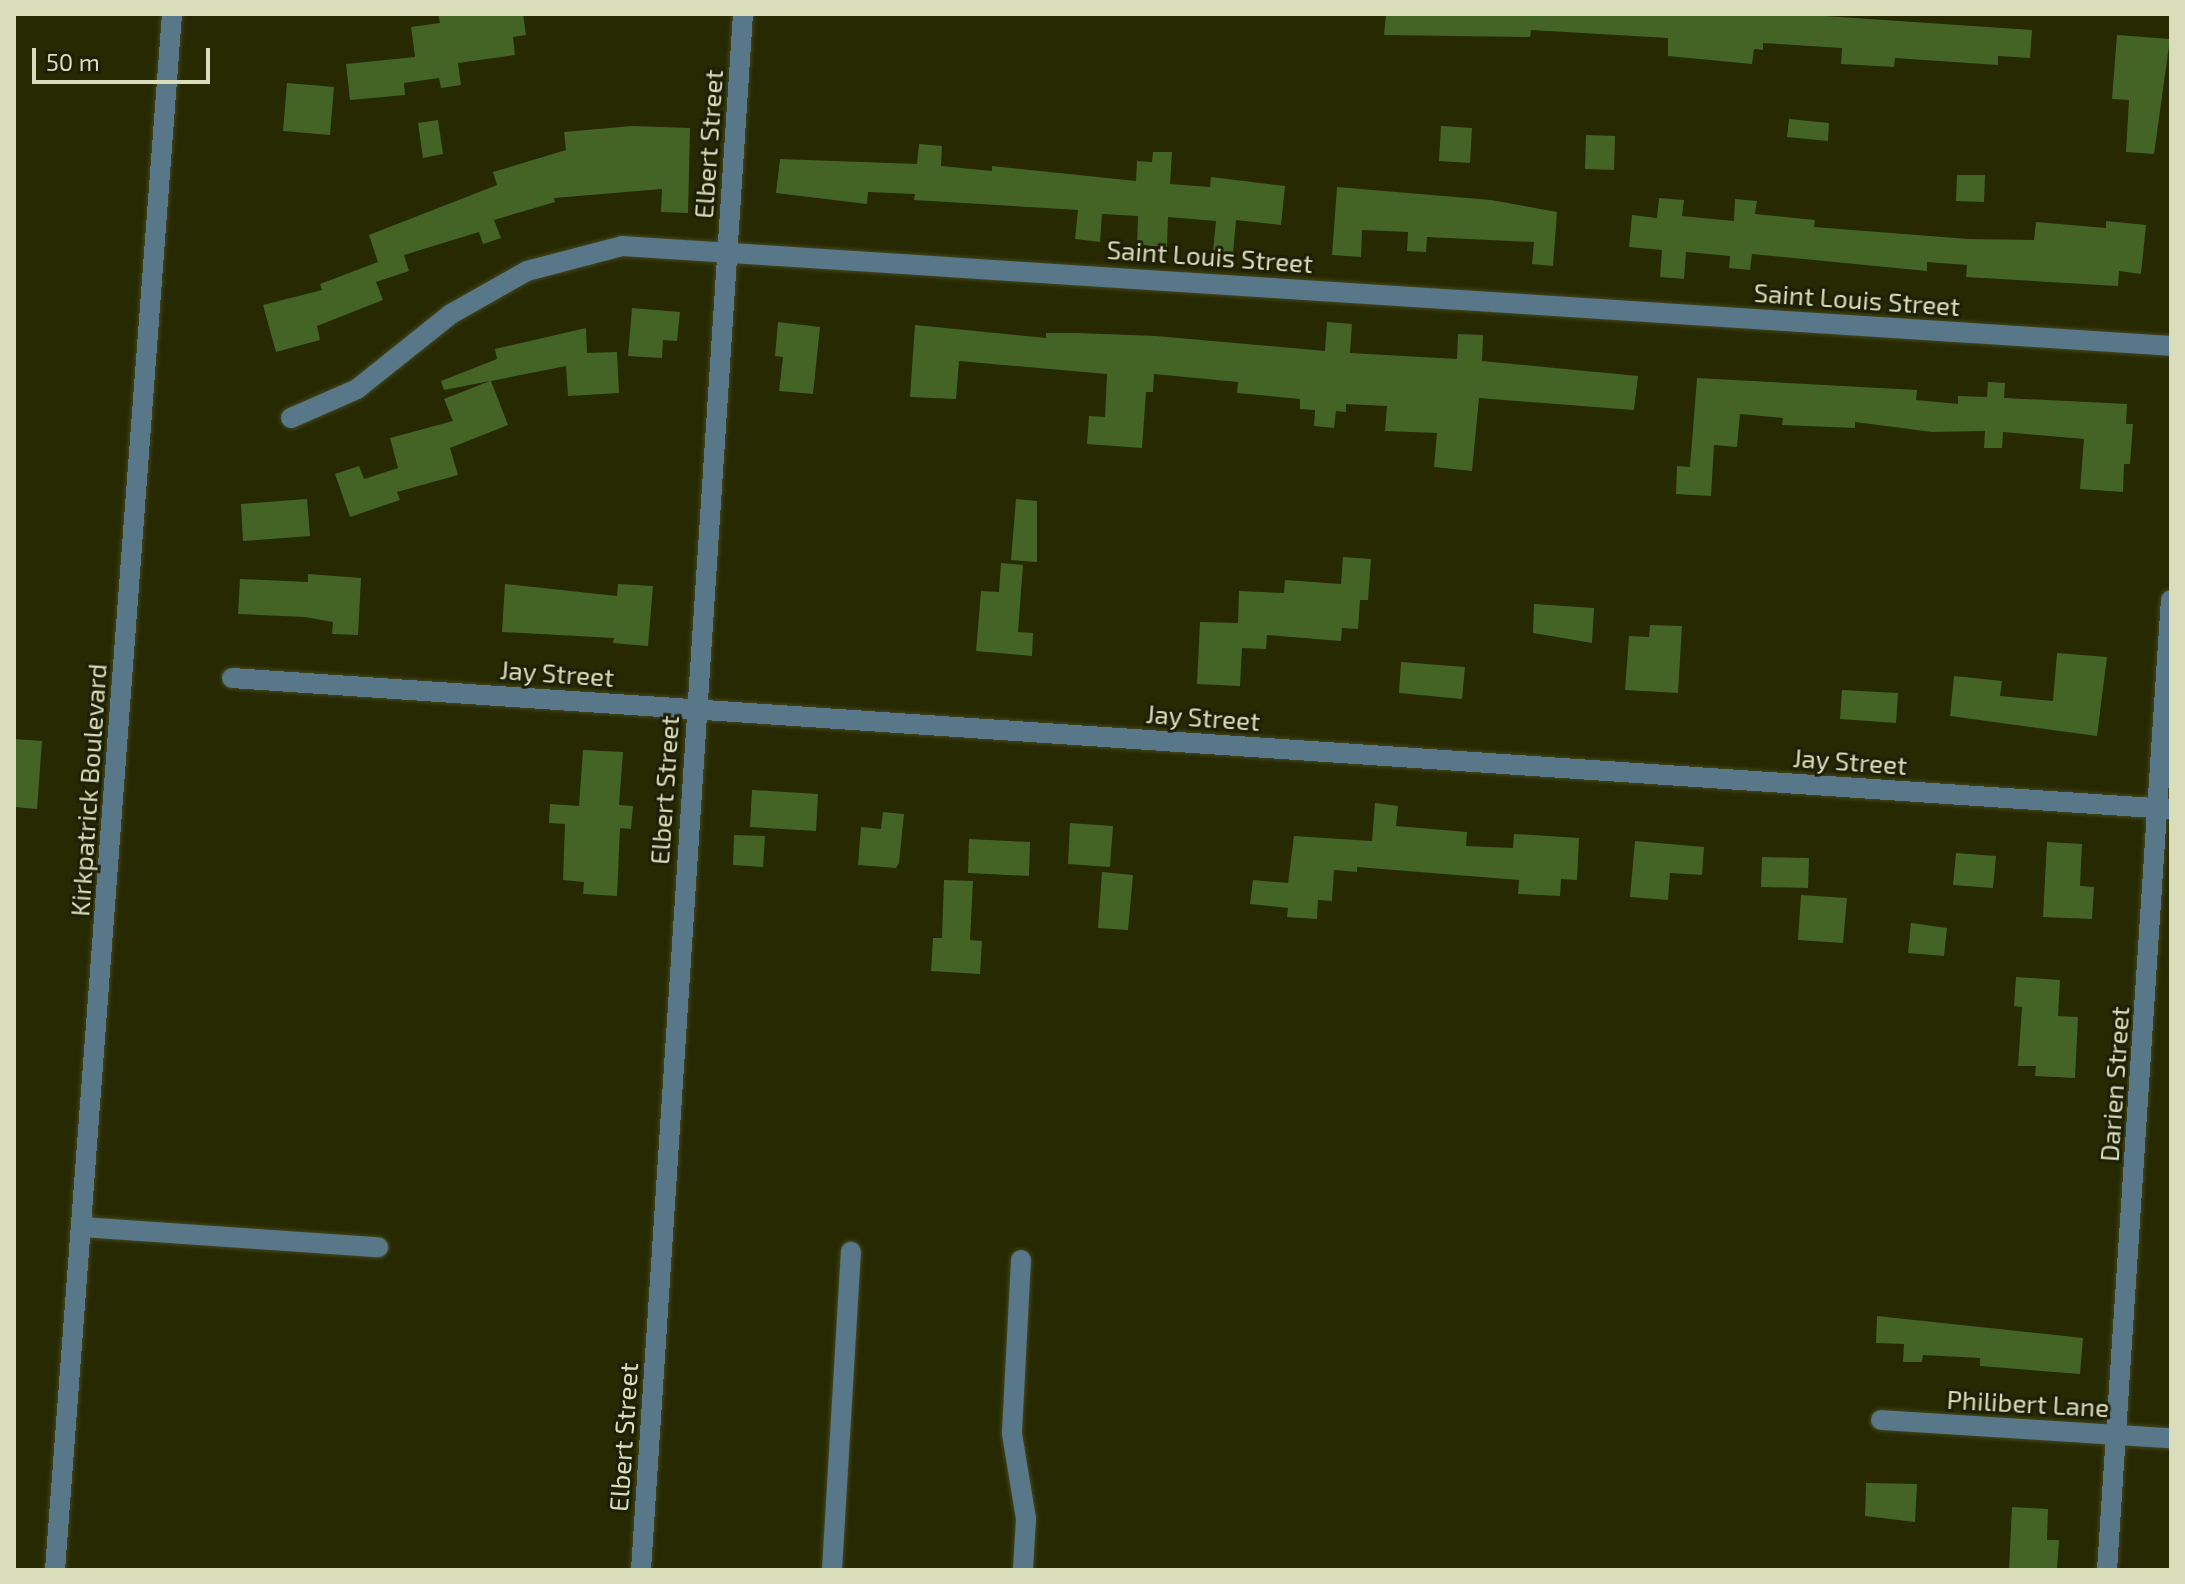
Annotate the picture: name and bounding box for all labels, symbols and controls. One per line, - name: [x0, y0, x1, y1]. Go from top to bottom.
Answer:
- scale bar: [36, 32, 214, 82]
- text: 50 m: [46, 47, 100, 76]
- street label: Elbert Street: [687, 68, 729, 220]
- street label: Saint Louis Street: [1106, 233, 1314, 279]
- street label: Saint Louis Street: [1753, 276, 1961, 322]
- street label: Jay Street: [499, 653, 615, 693]
- street label: Kirkpatrick Boulevard: [64, 662, 112, 918]
- street label: Jay Street: [1145, 697, 1261, 737]
- street label: Elbert Street: [643, 714, 685, 866]
- street label: Jay Street: [1792, 741, 1908, 781]
- street label: Darien Street: [2093, 1005, 2135, 1163]
- street label: Elbert Street: [602, 1361, 644, 1513]
- street label: Philibert Lane: [1946, 1383, 2110, 1423]

